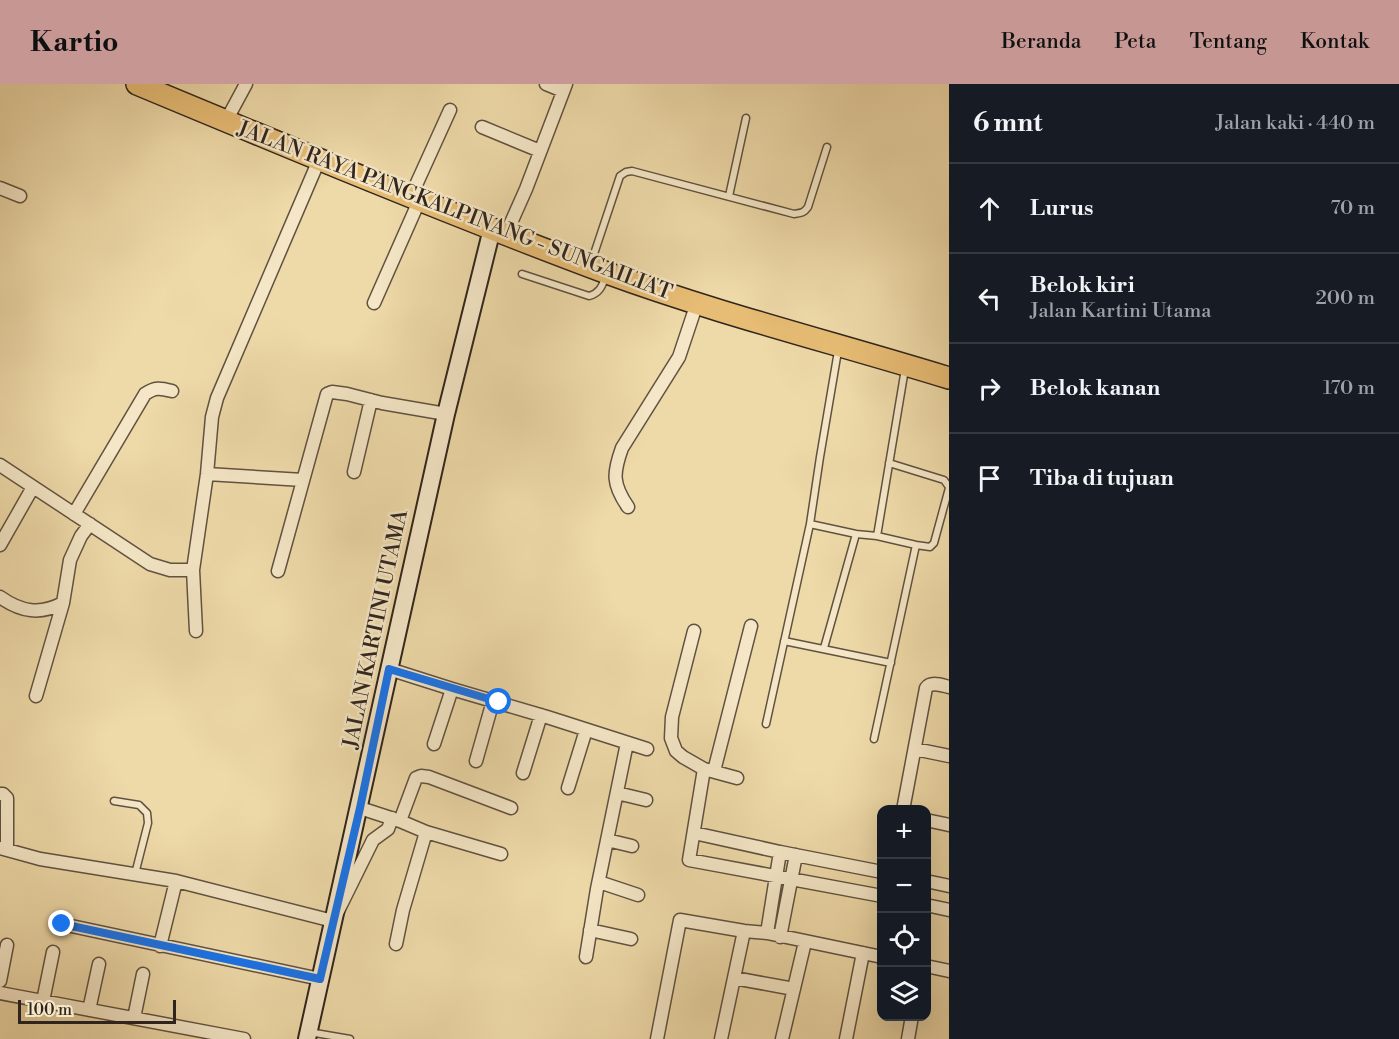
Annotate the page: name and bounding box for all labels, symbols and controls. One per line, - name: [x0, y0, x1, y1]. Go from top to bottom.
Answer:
- text: Kartio: [30, 25, 119, 60]
- text: Beranda: [1001, 29, 1081, 55]
- text: Peta: [1114, 29, 1156, 55]
- text: Tentang: [1189, 29, 1267, 55]
- text: Kontak: [1300, 29, 1369, 55]
- text: 6 mnt: [973, 107, 1042, 139]
- text: Jalan kaki · 440 m: [1215, 111, 1375, 136]
- street label: JALAN RAYA PANGKALPINANG - SUNGAILIAT: [233, 115, 676, 306]
- icon: ahead: [973, 192, 1006, 225]
- text: Lurus: [1030, 195, 1093, 222]
- text: 70 m: [1331, 196, 1375, 221]
- text: Belok kiri: [1030, 272, 1135, 299]
- icon: left: [973, 282, 1006, 315]
- text: 200 m: [1315, 286, 1375, 311]
- text: Jalan Kartini Utama: [1030, 299, 1211, 324]
- icon: right: [973, 372, 1006, 405]
- text: Belok kanan: [1030, 375, 1160, 402]
- text: 170 m: [1323, 376, 1375, 401]
- icon: arrive: [973, 462, 1006, 495]
- text: Tiba di tujuan: [1030, 465, 1174, 492]
- street label: JALAN KARTINI UTAMA: [338, 507, 414, 752]
- route start: [485, 688, 511, 714]
- map controls: [877, 805, 931, 1021]
- button: +: [877, 805, 931, 859]
- button: −: [877, 859, 931, 913]
- route end: [48, 910, 74, 936]
- button: locate: [877, 913, 931, 967]
- button: layers: [877, 967, 931, 1021]
- scale bar: [18, 997, 176, 1024]
- text: 100 m: [27, 1000, 72, 1020]

